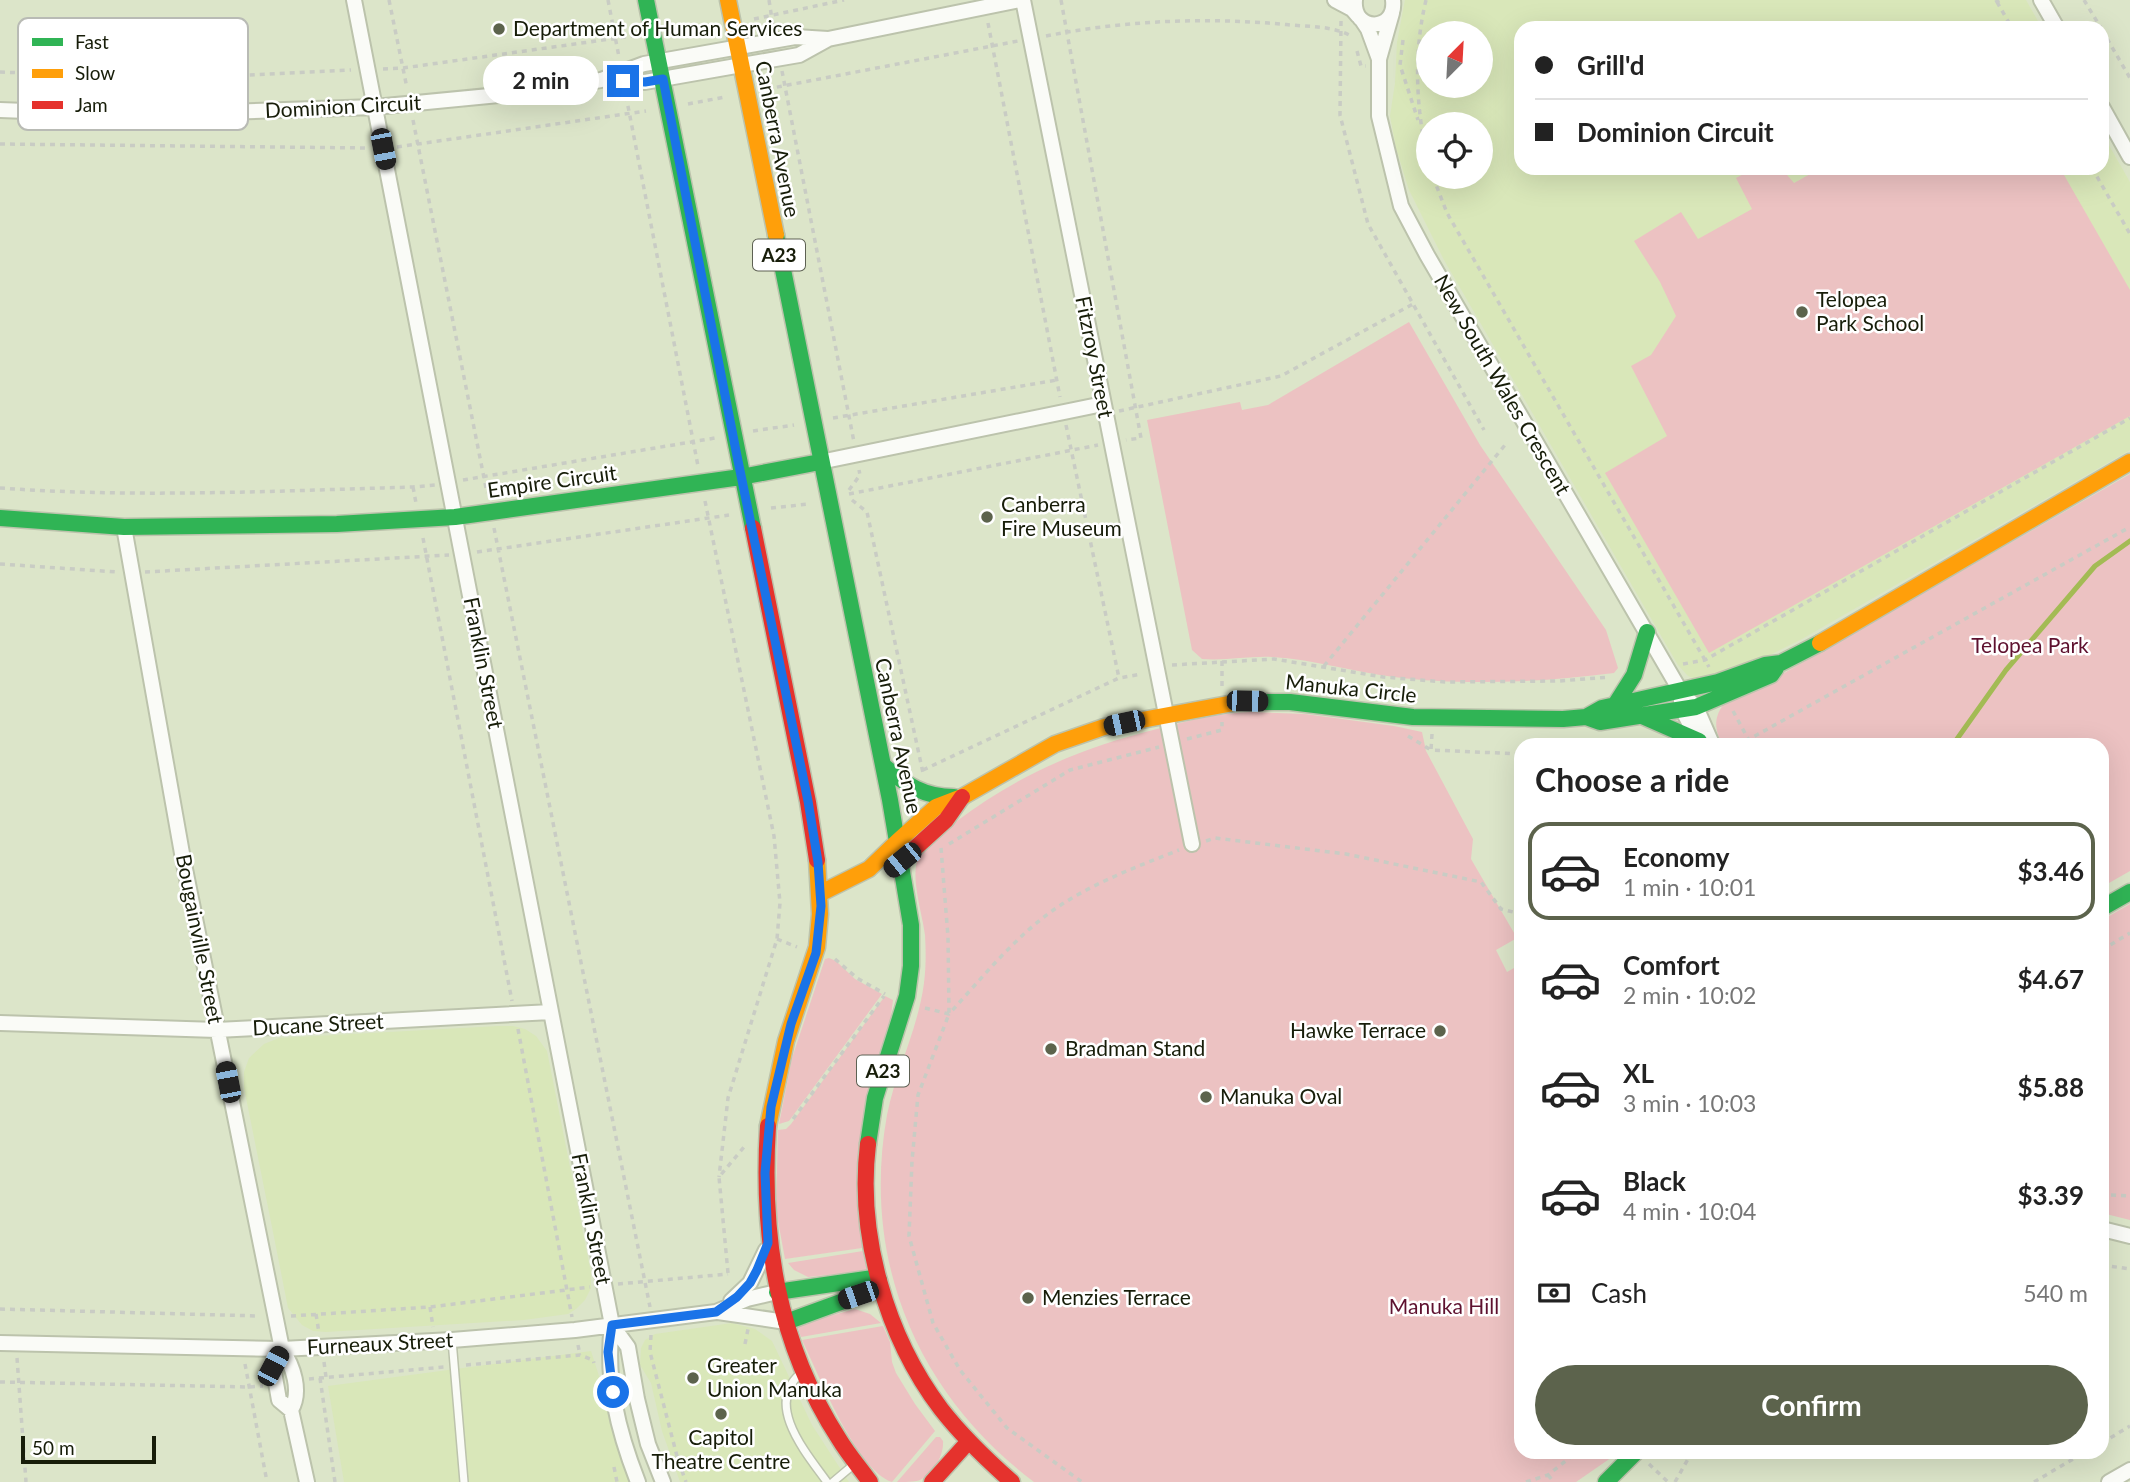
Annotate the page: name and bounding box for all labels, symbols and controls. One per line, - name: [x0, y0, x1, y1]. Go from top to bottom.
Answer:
- place label: Department of Human Services: [513, 15, 802, 40]
- legend: [18, 18, 248, 130]
- marker: Department of Human Services: [491, 21, 507, 37]
- north arrow: [1416, 21, 1493, 98]
- map controls: [1416, 21, 1493, 189]
- text: Fast: [75, 30, 109, 53]
- text: Grill'd: [1577, 49, 1644, 81]
- callout: 2 min: [483, 56, 598, 106]
- street label: Canberra Avenue: [751, 58, 806, 219]
- text: Slow: [75, 61, 115, 84]
- route end: [607, 65, 639, 97]
- text: 2 min: [512, 66, 570, 94]
- street label: Dominion Circuit: [264, 89, 422, 122]
- text: Jam: [75, 93, 108, 116]
- button: locate: [1416, 112, 1493, 189]
- text: Dominion Circuit: [1577, 116, 1774, 148]
- car: [369, 126, 398, 172]
- road number: A23: [753, 240, 805, 270]
- street label: New South Wales Crescent: [1430, 270, 1577, 499]
- place label: Telopea Park School: [1816, 286, 1924, 335]
- street label: Fitzroy Street: [1071, 294, 1120, 420]
- marker: Telopea Park School: [1794, 304, 1810, 320]
- street label: Empire Circuit: [486, 459, 618, 502]
- place label: Canberra Fire Museum: [1001, 491, 1122, 540]
- marker: Canberra Fire Museum: [979, 509, 995, 525]
- street label: Franklin Street: [459, 595, 510, 731]
- park label: Telopea Park: [1971, 632, 2089, 657]
- street label: Canberra Avenue: [871, 655, 928, 816]
- street label: Manuka Circle: [1284, 668, 1418, 707]
- car: [1226, 690, 1269, 712]
- car: [1102, 708, 1147, 738]
- text: Choose a ride: [1535, 760, 1729, 799]
- car: [880, 839, 925, 881]
- icon: car: [1539, 840, 1602, 903]
- text: Economy: [1623, 841, 1729, 873]
- street label: Bougainville Street: [172, 852, 229, 1026]
- text: $3.46: [2018, 855, 2084, 887]
- text: 1 min · 10:01: [1623, 873, 1756, 901]
- icon: car: [1539, 948, 1602, 1011]
- text: Comfort: [1623, 949, 1720, 981]
- text: $4.67: [2018, 963, 2084, 995]
- text: 2 min · 10:02: [1623, 981, 1756, 1009]
- street label: Ducane Street: [252, 1008, 385, 1039]
- place label: Hawke Terrace: [1290, 1017, 1426, 1042]
- marker: Hawke Terrace: [1432, 1023, 1448, 1039]
- place label: Bradman Stand: [1065, 1035, 1205, 1060]
- marker: Bradman Stand: [1043, 1041, 1059, 1057]
- road number: A23: [857, 1056, 909, 1086]
- icon: car: [1539, 1056, 1602, 1119]
- text: XL: [1623, 1057, 1654, 1089]
- car: [214, 1059, 243, 1105]
- text: $5.88: [2018, 1071, 2084, 1103]
- place label: Manuka Oval: [1220, 1083, 1342, 1108]
- marker: Manuka Oval: [1198, 1089, 1214, 1105]
- text: 3 min · 10:03: [1623, 1089, 1756, 1117]
- street label: Franklin Street: [567, 1151, 618, 1287]
- icon: car: [1539, 1164, 1602, 1227]
- text: Black: [1623, 1165, 1686, 1197]
- text: $3.39: [2018, 1179, 2084, 1211]
- text: 4 min · 10:04: [1623, 1197, 1756, 1225]
- icon: cash: [1535, 1274, 1573, 1312]
- text: Cash: [1591, 1277, 1647, 1309]
- car: [835, 1278, 882, 1312]
- text: 540 m: [2023, 1279, 2088, 1307]
- place label: Menzies Terrace: [1042, 1284, 1191, 1309]
- marker: Menzies Terrace: [1020, 1290, 1036, 1306]
- park label: Manuka Hill: [1389, 1293, 1499, 1318]
- street label: Furneaux Street: [306, 1326, 454, 1359]
- car: [254, 1343, 293, 1389]
- place label: Greater Union Manuka: [707, 1352, 842, 1401]
- button: Confirm: [1535, 1365, 2088, 1445]
- marker: Greater Union Manuka: [685, 1370, 701, 1386]
- route start: [597, 1376, 629, 1408]
- marker: Capitol Theatre Centre: [713, 1406, 729, 1422]
- place label: Capitol Theatre Centre: [652, 1424, 790, 1473]
- scale bar: [21, 1433, 156, 1465]
- text: 50 m: [32, 1436, 75, 1459]

